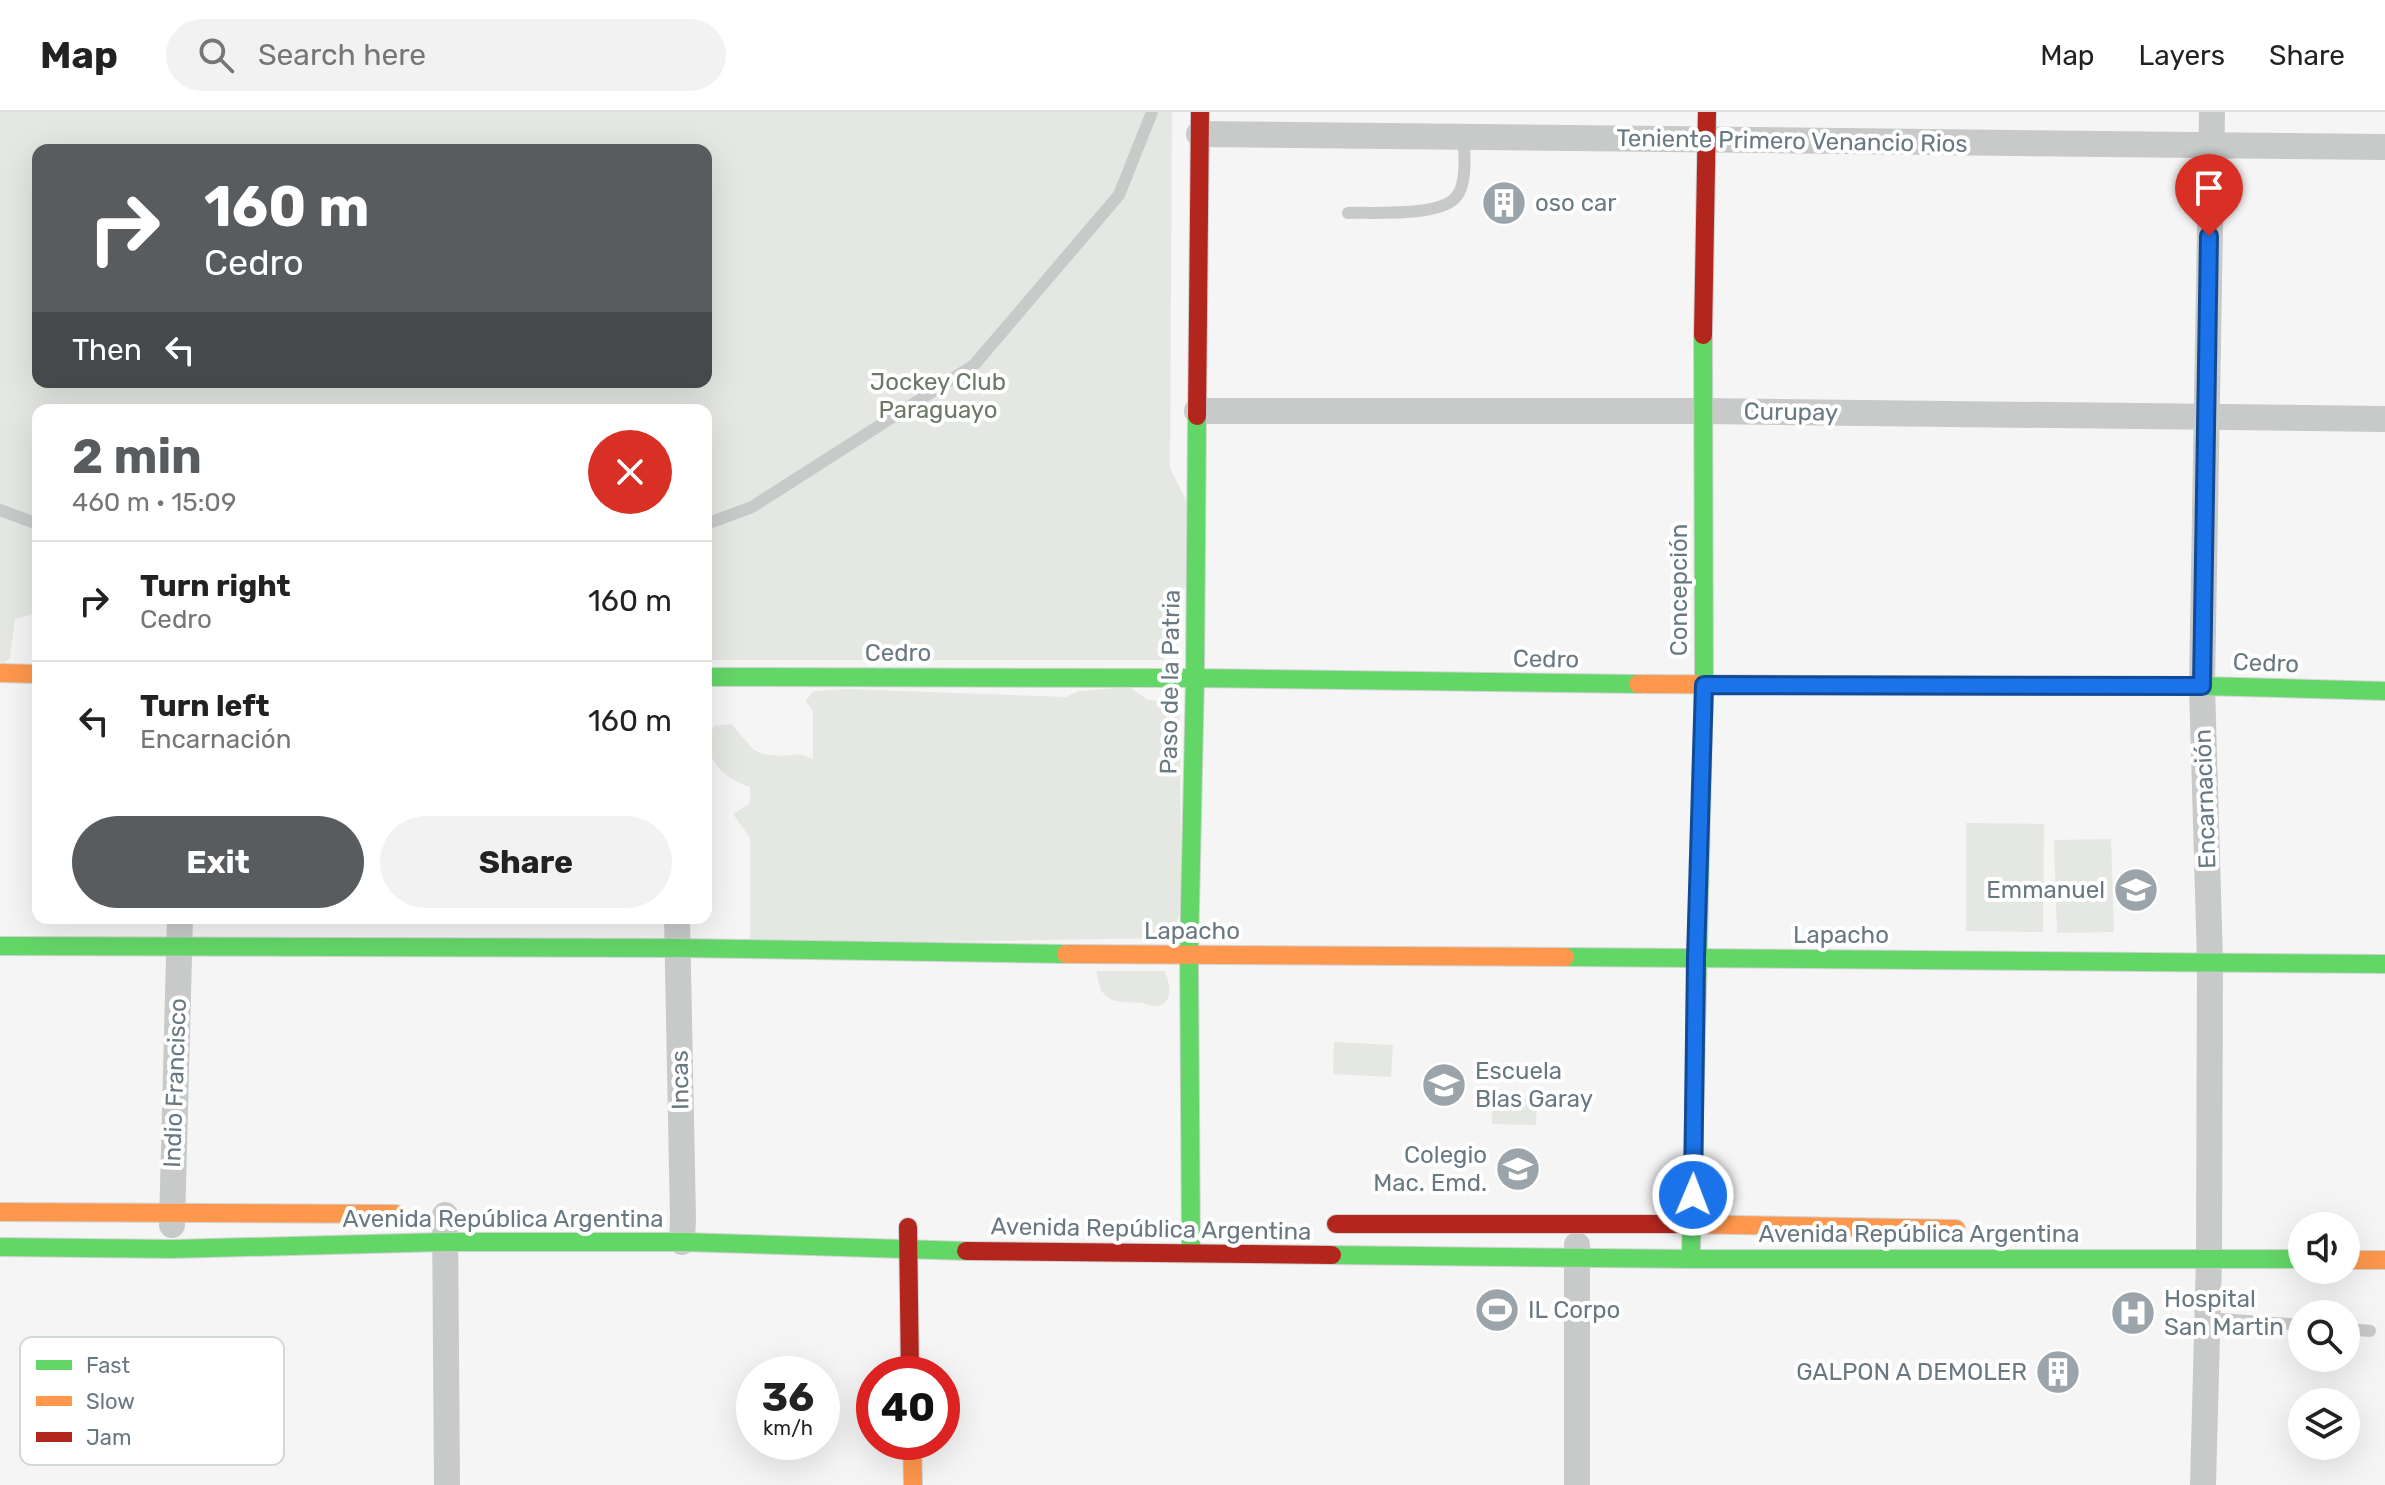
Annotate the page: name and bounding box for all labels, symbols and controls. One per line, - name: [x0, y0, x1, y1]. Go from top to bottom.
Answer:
- search box: [166, 19, 726, 91]
- text: Map: [40, 32, 118, 78]
- icon: search: [194, 33, 238, 77]
- text: Search here: [258, 37, 426, 73]
- text: Map: [2040, 39, 2095, 72]
- text: Layers: [2139, 39, 2225, 72]
- text: Share: [2269, 39, 2345, 72]
- street label: Teniente Primero Venancio Rios: [1616, 124, 1968, 158]
- pin: [2175, 154, 2243, 236]
- icon: arrive: [2187, 166, 2231, 210]
- text: 160 m: [204, 174, 370, 240]
- icon: right: [72, 176, 176, 280]
- building icon: oso car: [1480, 179, 1528, 227]
- place label: oso car: [1535, 189, 1616, 217]
- text: Cedro: [204, 241, 304, 284]
- icon: left: [158, 328, 202, 372]
- text: Then: [72, 332, 142, 368]
- park label: Jockey Club Paraguayo: [870, 368, 1006, 424]
- street label: Curupay: [1743, 397, 1839, 427]
- text: 2 min: [72, 428, 202, 485]
- button: close: [588, 430, 672, 514]
- text: 460 m · 15:09: [72, 487, 236, 518]
- street label: Concepción: [1665, 524, 1693, 656]
- text: Turn right: [140, 568, 291, 604]
- icon: right: [72, 579, 116, 623]
- text: 160 m: [588, 583, 672, 619]
- street label: Paso de la Patria: [1154, 589, 1186, 775]
- text: Cedro: [140, 604, 212, 635]
- street label: Cedro: [865, 639, 931, 667]
- street label: Cedro: [1513, 644, 1579, 674]
- street label: Cedro: [2232, 648, 2300, 678]
- text: Turn left: [140, 688, 270, 724]
- icon: left: [72, 699, 116, 743]
- text: 160 m: [588, 703, 672, 739]
- text: Encarnación: [140, 724, 292, 755]
- street label: Encarnación: [2189, 729, 2221, 869]
- button: Exit: [72, 816, 364, 908]
- button: Share: [380, 816, 672, 908]
- school or university icon: Emmanuel: [2112, 866, 2160, 914]
- place label: Emmanuel: [1986, 876, 2105, 904]
- street label: Lapacho: [1144, 917, 1240, 945]
- street label: Lapacho: [1793, 921, 1889, 949]
- street label: Indio Francisco: [158, 998, 192, 1168]
- street label: Incas: [665, 1050, 695, 1110]
- place label: Escuela Blas Garay: [1475, 1057, 1593, 1113]
- school or university icon: Escuela Blas Garay: [1420, 1061, 1468, 1109]
- place label: Colegio Mac. Emd.: [1373, 1141, 1487, 1197]
- school or university icon: Colegio Mac. Emd.: [1494, 1145, 1542, 1193]
- position arrow: [1651, 1153, 1735, 1237]
- street label: Avenida República Argentina: [343, 1205, 663, 1233]
- street label: Avenida República Argentina: [990, 1212, 1312, 1246]
- map controls: [2288, 1212, 2360, 1460]
- button: sound: [2288, 1212, 2360, 1284]
- street label: Avenida República Argentina: [1759, 1220, 2079, 1248]
- place label: Hospital San Martin: [2164, 1285, 2284, 1341]
- sports icon: IL Corpo: [1473, 1286, 1521, 1334]
- hospital icon: Hospital San Martin: [2109, 1289, 2157, 1337]
- place label: IL Corpo: [1528, 1296, 1620, 1324]
- button: search: [2288, 1300, 2360, 1372]
- legend: [20, 1337, 284, 1465]
- building icon: GALPON A DEMOLER: [2034, 1348, 2082, 1396]
- text: Fast: [86, 1352, 131, 1379]
- speed limit sign: 40: [856, 1356, 960, 1460]
- place label: GALPON A DEMOLER: [1796, 1358, 2027, 1386]
- text: 36: [762, 1374, 814, 1421]
- text: Slow: [86, 1388, 135, 1415]
- button: layers: [2288, 1388, 2360, 1460]
- text: km/h: [763, 1416, 813, 1440]
- text: Jam: [86, 1424, 132, 1451]

